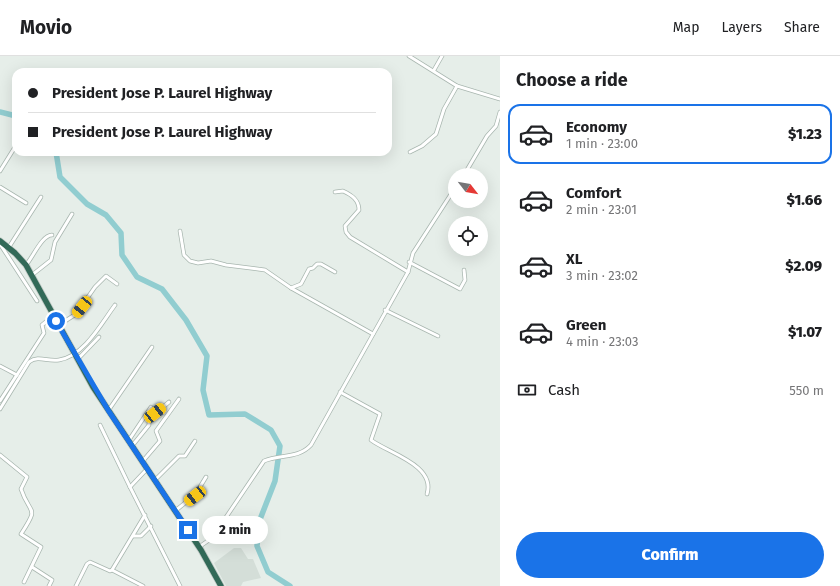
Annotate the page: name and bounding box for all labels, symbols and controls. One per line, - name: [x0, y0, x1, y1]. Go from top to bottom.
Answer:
- text: Movio: [20, 16, 72, 39]
- text: Map: [673, 19, 699, 36]
- text: Layers: [721, 19, 762, 36]
- text: Share: [784, 19, 820, 36]
- text: Choose a ride: [516, 69, 628, 91]
- text: President Jose P. Laurel Highway: [52, 84, 272, 102]
- icon: car: [518, 116, 554, 152]
- text: Economy: [566, 118, 627, 136]
- text: President Jose P. Laurel Highway: [52, 123, 272, 141]
- text: $1.23: [788, 125, 822, 143]
- text: 1 min · 23:00: [566, 136, 638, 151]
- north arrow: [448, 168, 488, 208]
- map controls: [448, 168, 488, 256]
- icon: car: [518, 182, 554, 218]
- text: Comfort: [566, 184, 622, 202]
- text: $1.66: [787, 191, 822, 209]
- text: 2 min · 23:01: [566, 202, 637, 217]
- button: locate: [448, 216, 488, 256]
- icon: car: [518, 248, 554, 284]
- text: XL: [566, 250, 582, 268]
- text: $2.09: [785, 257, 822, 275]
- text: 3 min · 23:02: [566, 268, 638, 283]
- car: [70, 294, 94, 320]
- route start: [47, 312, 65, 330]
- icon: car: [518, 314, 554, 350]
- text: Green: [566, 316, 606, 334]
- text: $1.07: [788, 323, 822, 341]
- text: 4 min · 23:03: [566, 334, 638, 349]
- icon: cash: [516, 379, 538, 401]
- text: Cash: [548, 381, 580, 399]
- text: 550 m: [789, 383, 824, 398]
- car: [142, 401, 168, 425]
- car: [182, 484, 208, 508]
- callout: 2 min: [202, 516, 268, 544]
- route end: [179, 521, 197, 539]
- text: 2 min: [219, 522, 251, 537]
- button: Confirm: [516, 532, 824, 578]

